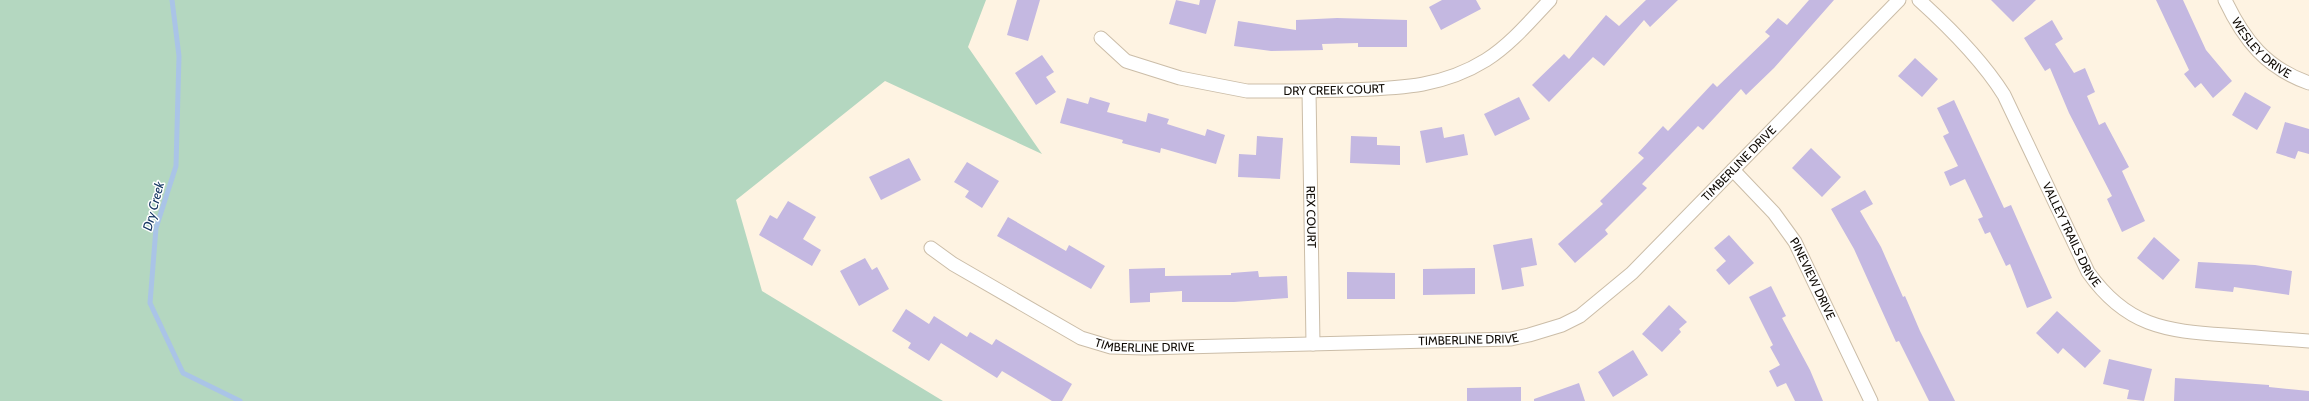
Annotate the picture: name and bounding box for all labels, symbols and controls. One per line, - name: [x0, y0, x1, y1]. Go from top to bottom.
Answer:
- street label: WESLEY DRIVE: [2229, 15, 2294, 81]
- street label: DRY CREEK COURT: [1283, 80, 1386, 98]
- street label: TIMBERLINE DRIVE: [1698, 122, 1779, 204]
- water label: Dry Creek: [139, 179, 167, 232]
- street label: VALLEY TRAILS DRIVE: [2039, 180, 2105, 290]
- street label: REX COURT: [1303, 186, 1319, 249]
- street label: PINEVIEW DRIVE: [1787, 234, 1839, 322]
- street label: TIMBERLINE DRIVE: [1418, 329, 1520, 348]
- street label: TIMBERLINE DRIVE: [1093, 335, 1195, 355]

